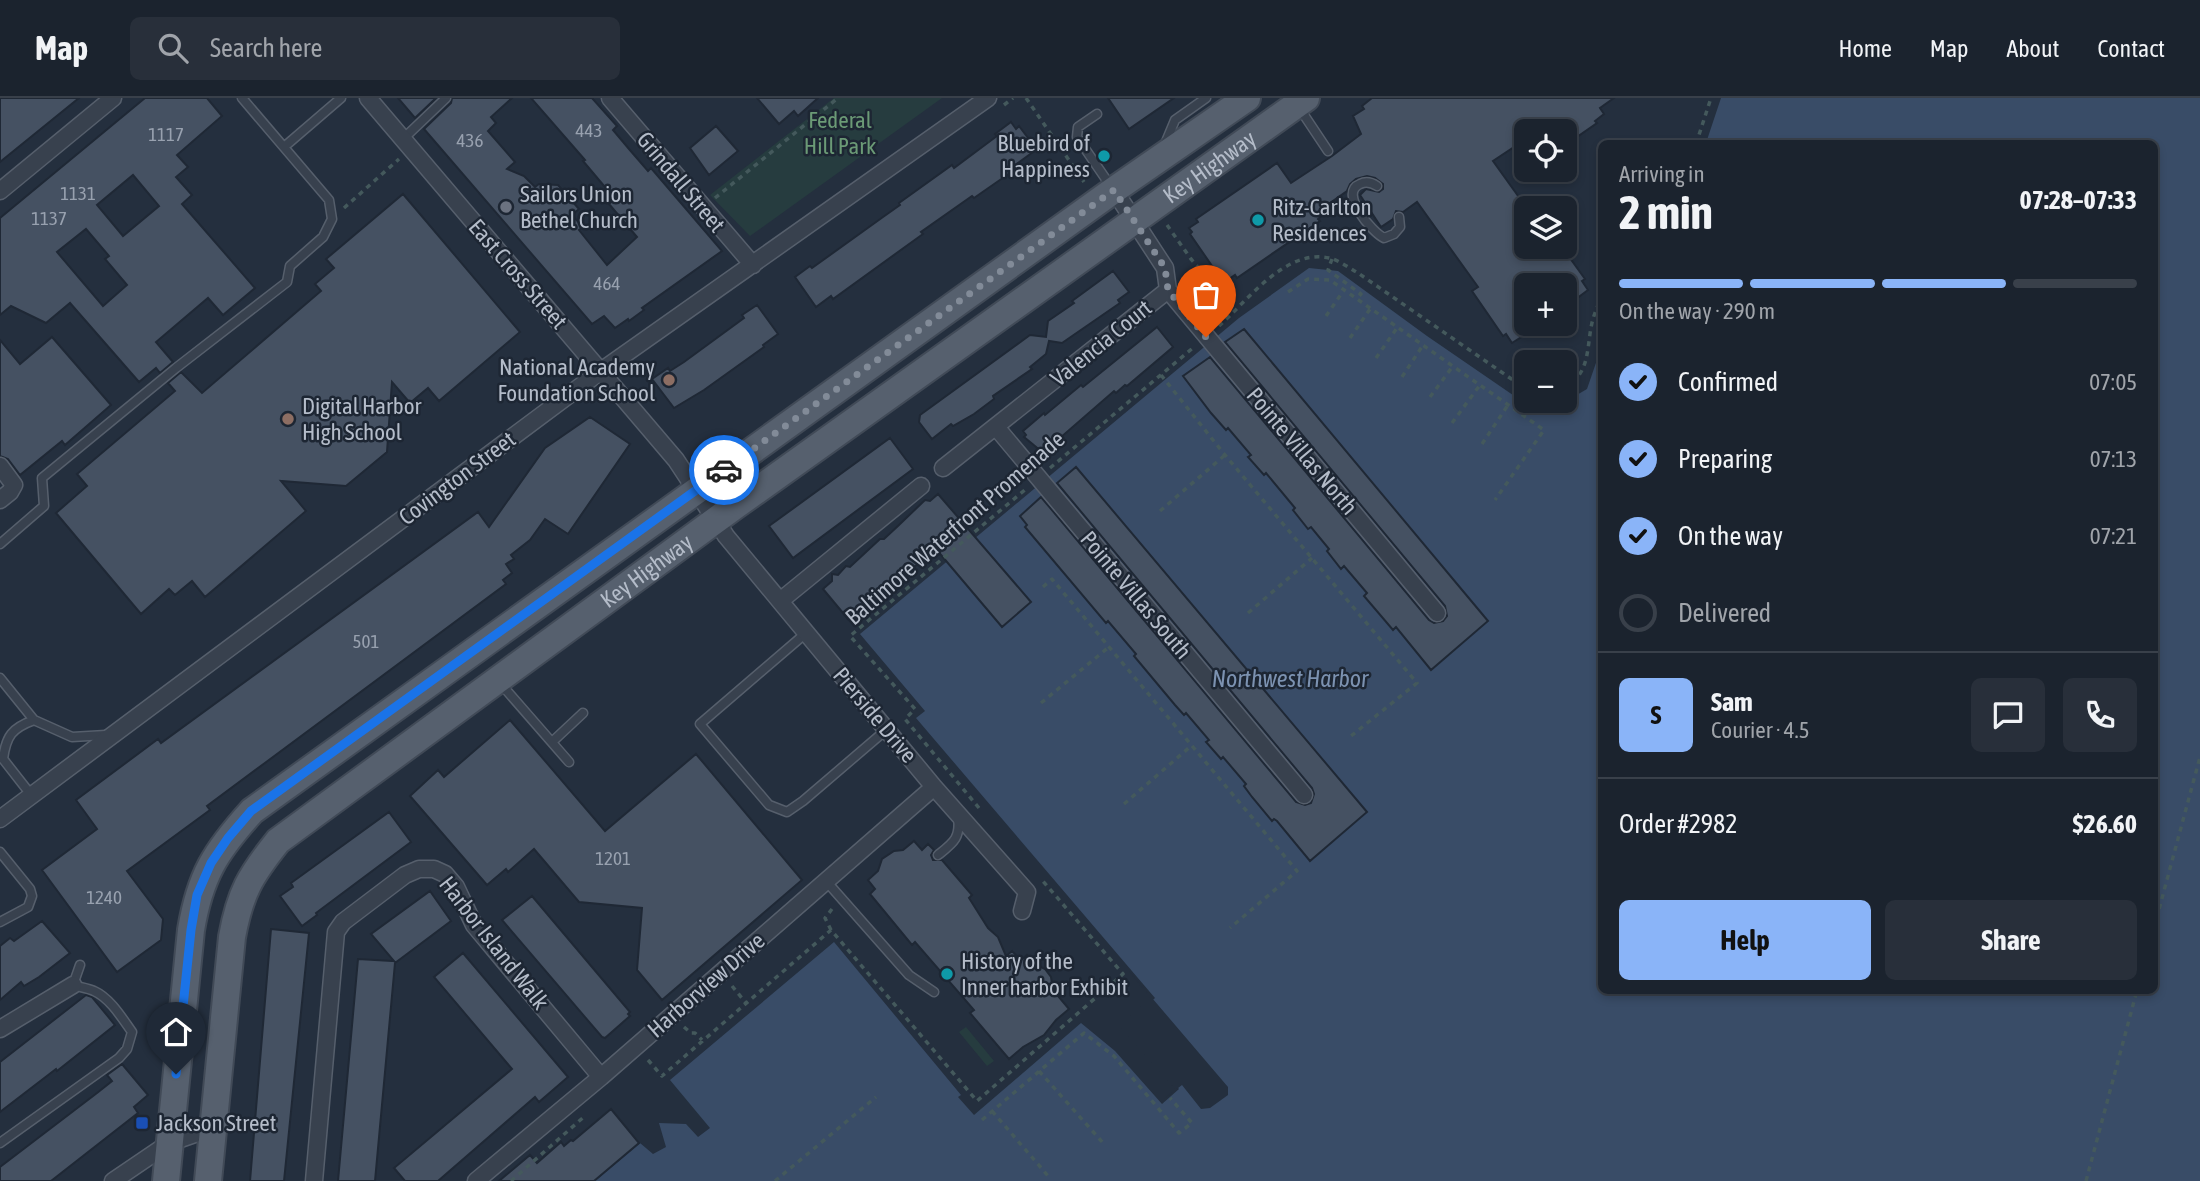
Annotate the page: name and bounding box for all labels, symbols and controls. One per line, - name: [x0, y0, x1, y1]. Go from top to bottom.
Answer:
- search box: [130, 17, 620, 80]
- text: Map: [35, 29, 88, 67]
- icon: search: [154, 29, 192, 67]
- text: Search here: [210, 33, 322, 63]
- text: Home: [1838, 35, 1892, 62]
- text: Map: [1930, 35, 1968, 62]
- text: About: [2006, 35, 2059, 62]
- text: Contact: [2097, 35, 2165, 62]
- park label: Federal Hill Park: [804, 107, 876, 159]
- house number: 443: [576, 119, 602, 141]
- map controls: [1514, 119, 1577, 413]
- button: locate: [1514, 119, 1577, 182]
- house number: 1117: [148, 123, 184, 145]
- street label: Key Highway: [1158, 125, 1261, 209]
- street label: Grindall Street: [632, 127, 730, 237]
- house number: 436: [457, 129, 483, 151]
- place label: Bluebird of Happiness: [997, 130, 1090, 182]
- marker: Bluebird of Happiness: [1096, 148, 1112, 164]
- text: Arriving in: [1619, 161, 1705, 187]
- place label: Sailors Union Bethel Church: [520, 181, 638, 233]
- house number: 1131: [60, 182, 96, 204]
- text: 07:28–07:33: [2020, 185, 2137, 215]
- text: 2 min: [1619, 186, 1713, 239]
- place label: Ritz-Carlton Residences: [1272, 194, 1372, 246]
- button: layers: [1514, 196, 1577, 259]
- marker: Sailors Union Bethel Church: [498, 199, 514, 215]
- house number: 1137: [31, 207, 67, 229]
- marker: Ritz-Carlton Residences: [1250, 212, 1266, 228]
- street label: East Cross Street: [464, 214, 572, 334]
- pin: [1176, 265, 1236, 337]
- house number: 464: [594, 272, 620, 294]
- button: +: [1514, 273, 1577, 336]
- icon: bag: [1187, 276, 1225, 314]
- street label: Valencia Court: [1045, 295, 1157, 391]
- text: On the way · 290 m: [1619, 298, 1775, 324]
- button: −: [1514, 350, 1577, 413]
- place label: National Academy Foundation School: [497, 354, 655, 406]
- icon: check: [1619, 363, 1657, 401]
- text: Confirmed: [1678, 367, 1778, 397]
- text: 07:05: [2089, 369, 2137, 395]
- marker: National Academy Foundation School: [661, 372, 677, 388]
- street label: Pointe Villas North: [1241, 382, 1363, 520]
- place label: Digital Harbor High School: [302, 393, 422, 445]
- marker: Digital Harbor High School: [280, 411, 296, 427]
- street label: Covington Street: [394, 426, 520, 530]
- street label: Baltimore Waterfront Promenade: [840, 426, 1070, 630]
- courier: [689, 435, 759, 505]
- icon: check: [1619, 440, 1657, 478]
- text: Preparing: [1678, 444, 1772, 474]
- text: 07:13: [2090, 446, 2137, 472]
- icon: car: [705, 451, 743, 489]
- icon: check: [1619, 517, 1657, 555]
- text: On the way: [1678, 521, 1783, 551]
- text: 07:21: [2090, 523, 2137, 549]
- street label: Pointe Villas South: [1075, 526, 1197, 664]
- street label: Key Highway: [596, 529, 697, 613]
- text: Delivered: [1678, 598, 1771, 628]
- house number: 501: [353, 630, 379, 652]
- street label: Pierside Drive: [828, 662, 922, 768]
- water label: Northwest Harbor: [1212, 665, 1369, 692]
- button: chat: [1971, 678, 2045, 752]
- button: phone: [2063, 678, 2137, 752]
- text: Sam: [1711, 687, 1753, 717]
- text: S: [1651, 700, 1661, 730]
- text: Courier · 4.5: [1711, 717, 1810, 743]
- text: Order #2982: [1619, 809, 1738, 839]
- text: $26.60: [2073, 809, 2137, 839]
- house number: 1201: [595, 847, 631, 869]
- street label: Harbor Island Walk: [434, 871, 554, 1015]
- house number: 1240: [86, 886, 122, 908]
- button: Help: [1619, 900, 1871, 980]
- button: Share: [1885, 900, 2137, 980]
- street label: Harborview Drive: [642, 927, 770, 1043]
- place label: History of the Inner harbor Exhibit: [961, 948, 1128, 1000]
- marker: History of the Inner harbor Exhibit: [939, 966, 955, 982]
- pin: [146, 1002, 206, 1074]
- icon: home: [157, 1013, 195, 1051]
- place label: Jackson Street: [156, 1110, 276, 1136]
- marker: Jackson Street: [134, 1115, 150, 1131]

